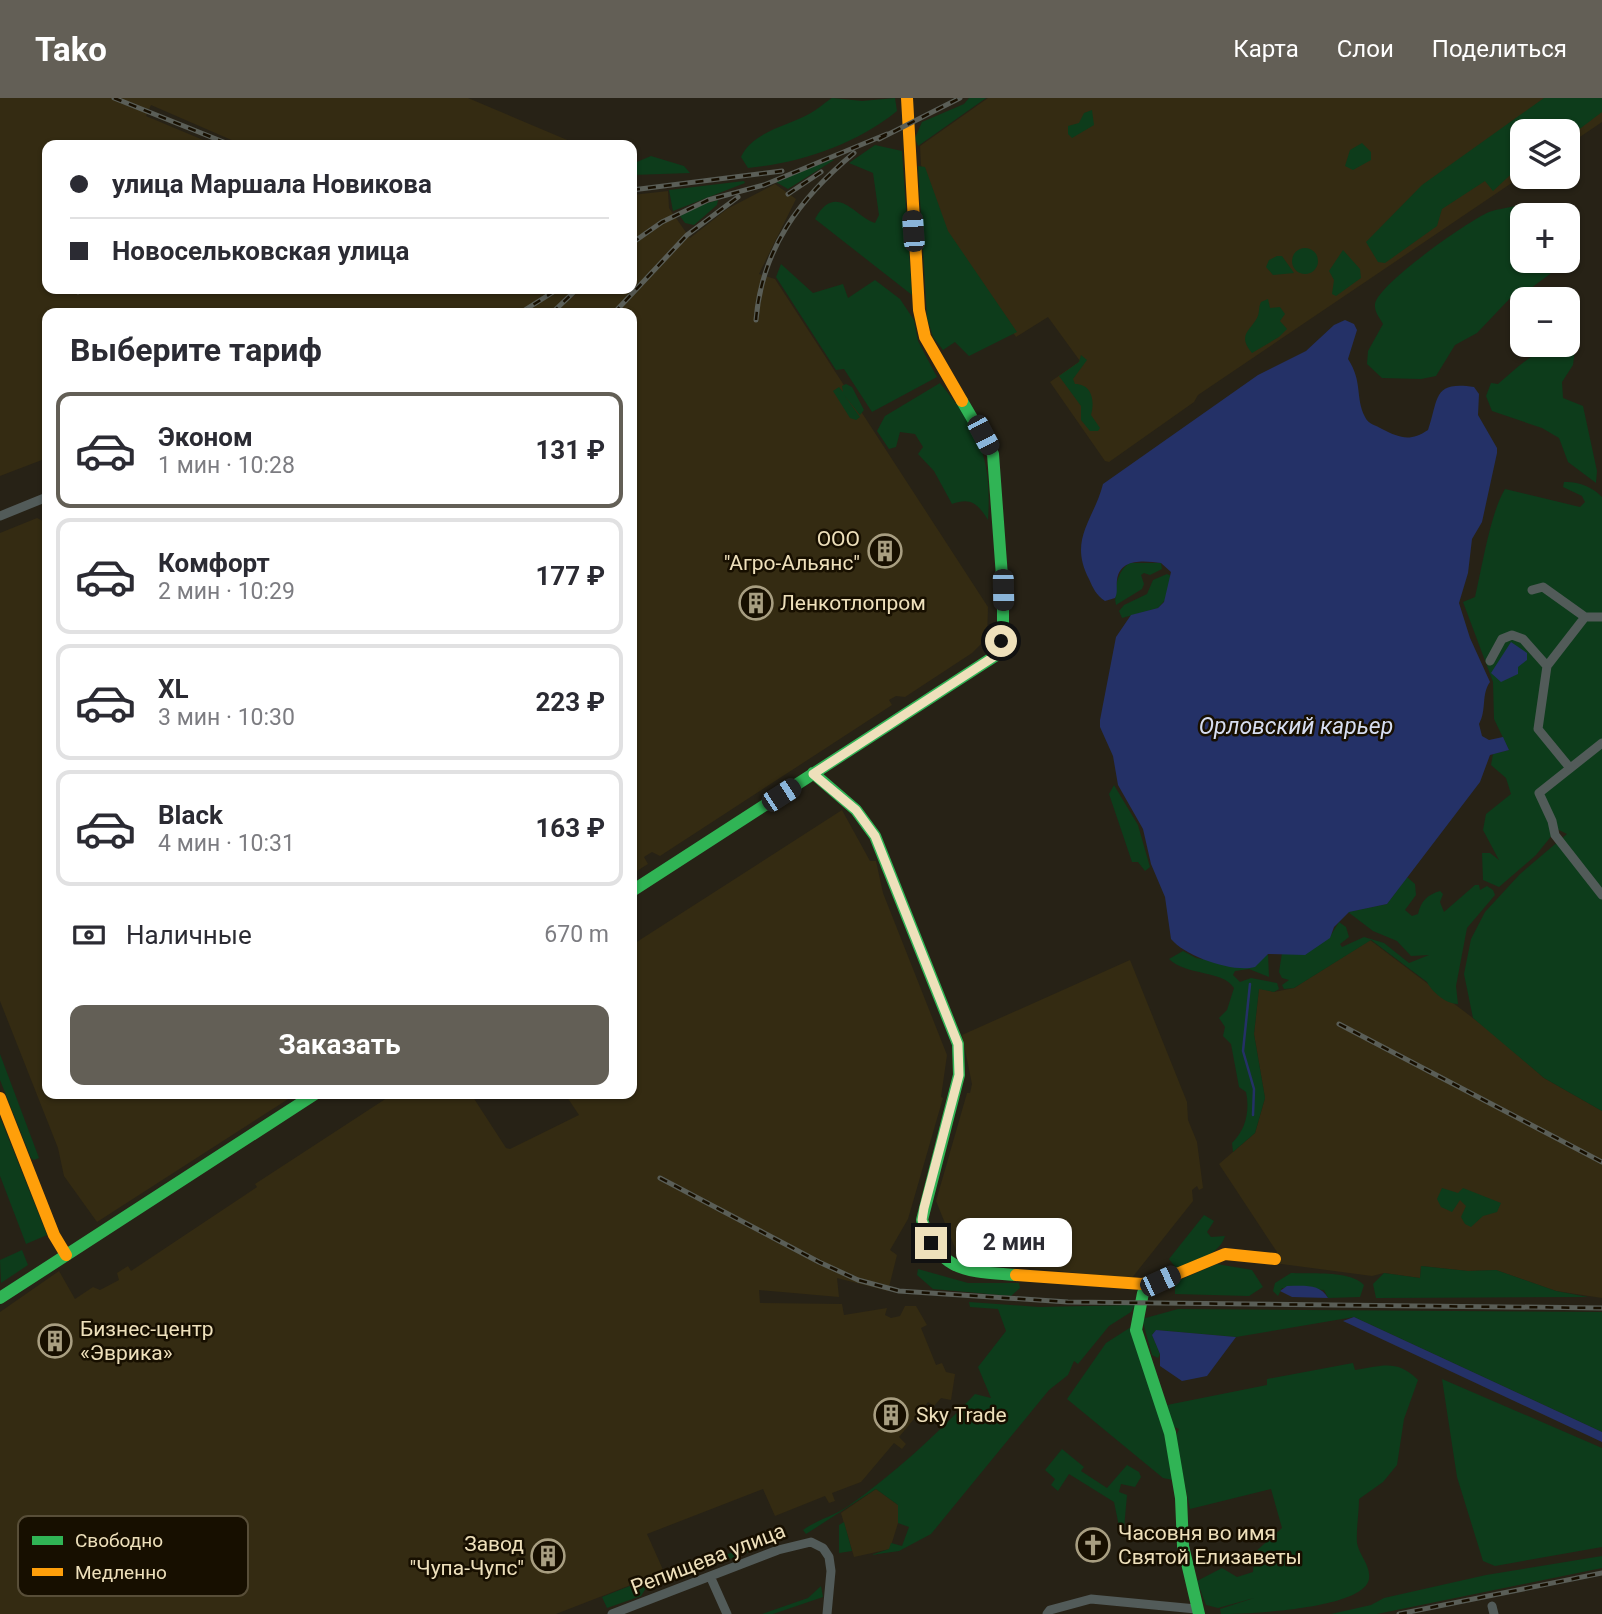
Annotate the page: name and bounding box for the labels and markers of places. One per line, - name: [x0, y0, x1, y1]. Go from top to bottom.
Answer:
- place label: ООО "Агро-Альянс": [724, 527, 860, 575]
- building icon: ООО "Агро-Альянс": [866, 532, 904, 570]
- building icon: Ленкотлопром: [737, 584, 775, 622]
- place label: Ленкотлопром: [780, 591, 926, 615]
- place label: Бизнес-центр «Эврика»: [80, 1317, 214, 1365]
- building icon: Бизнес-центр «Эврика»: [36, 1322, 74, 1360]
- building icon: Sky Trade: [872, 1396, 910, 1434]
- place label: Sky Trade: [916, 1403, 1007, 1427]
- place label: Часовня во имя Святой Елизаветы: [1118, 1521, 1302, 1569]
- church icon: Часовня во имя Святой Елизаветы: [1074, 1526, 1112, 1564]
- place label: Завод "Чупа-Чупс": [410, 1532, 524, 1580]
- building icon: Завод "Чупа-Чупс": [529, 1537, 567, 1575]

